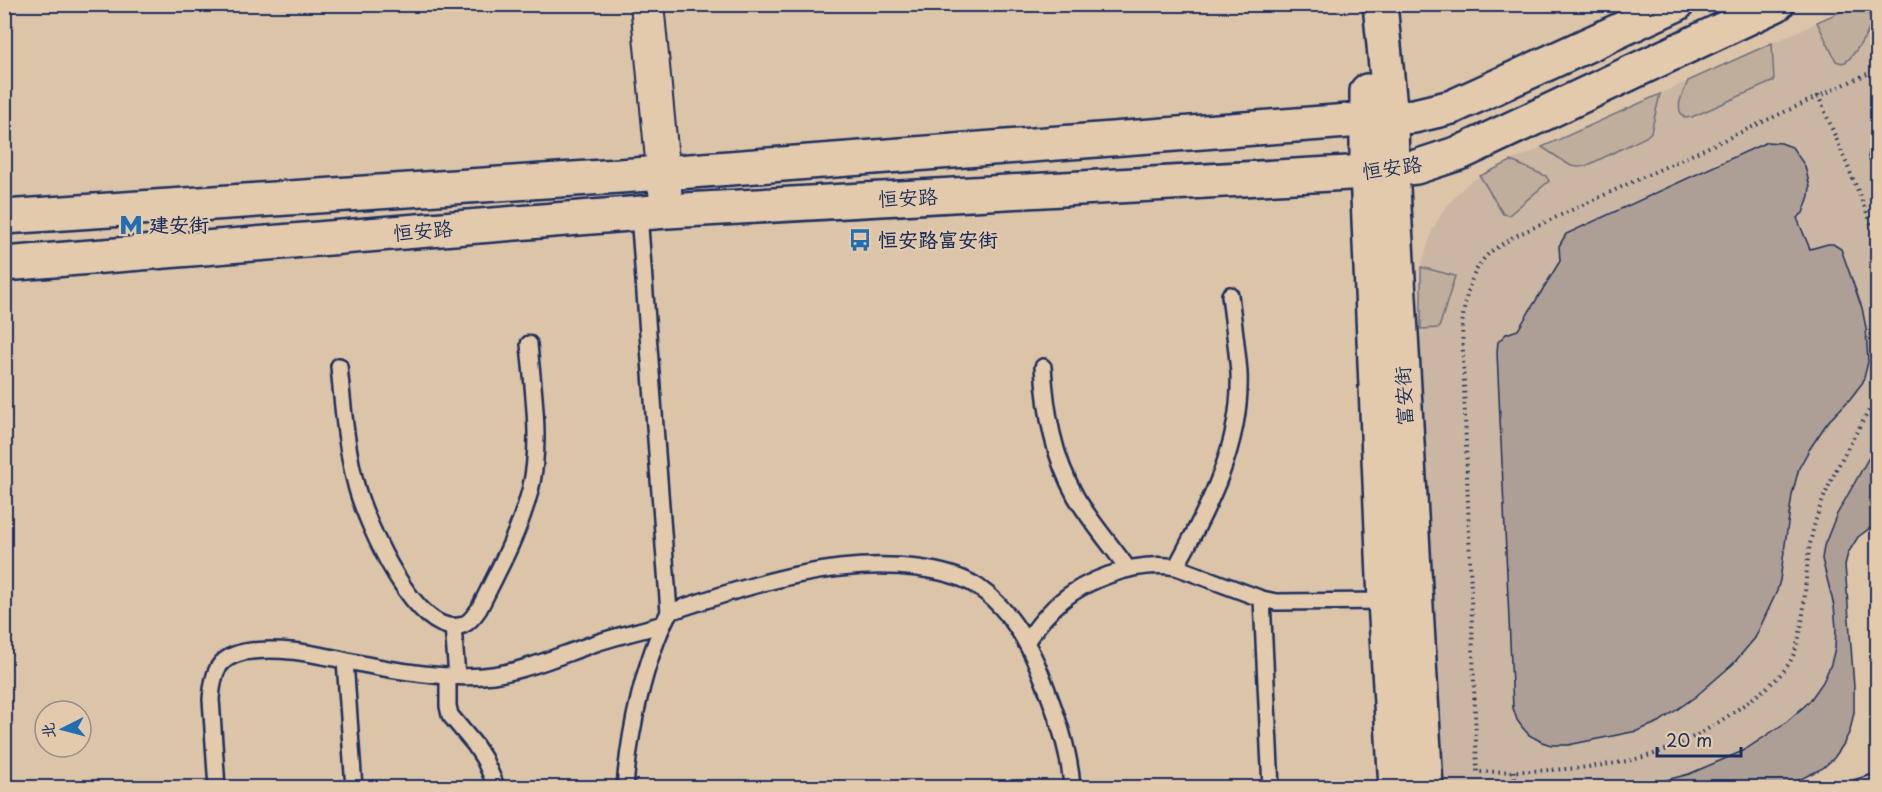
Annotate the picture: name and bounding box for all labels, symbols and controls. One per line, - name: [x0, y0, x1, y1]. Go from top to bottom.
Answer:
- street label: 恒安路: [1360, 148, 1425, 186]
- street label: 恒安路: [877, 180, 940, 214]
- place label: 建安街: [149, 209, 209, 239]
- metro station icon: 建安街: [118, 212, 144, 238]
- street label: 恒安路: [392, 212, 455, 248]
- place label: 恒安路富安街: [878, 224, 998, 254]
- bus stop icon: 恒安路富安街: [847, 227, 873, 253]
- street label: 富安街: [1386, 365, 1420, 427]
- north arrow: [33, 699, 93, 759]
- scale bar: [1657, 720, 1741, 758]
- text: 北: [34, 721, 60, 740]
- text: 20 m: [1666, 726, 1712, 753]

